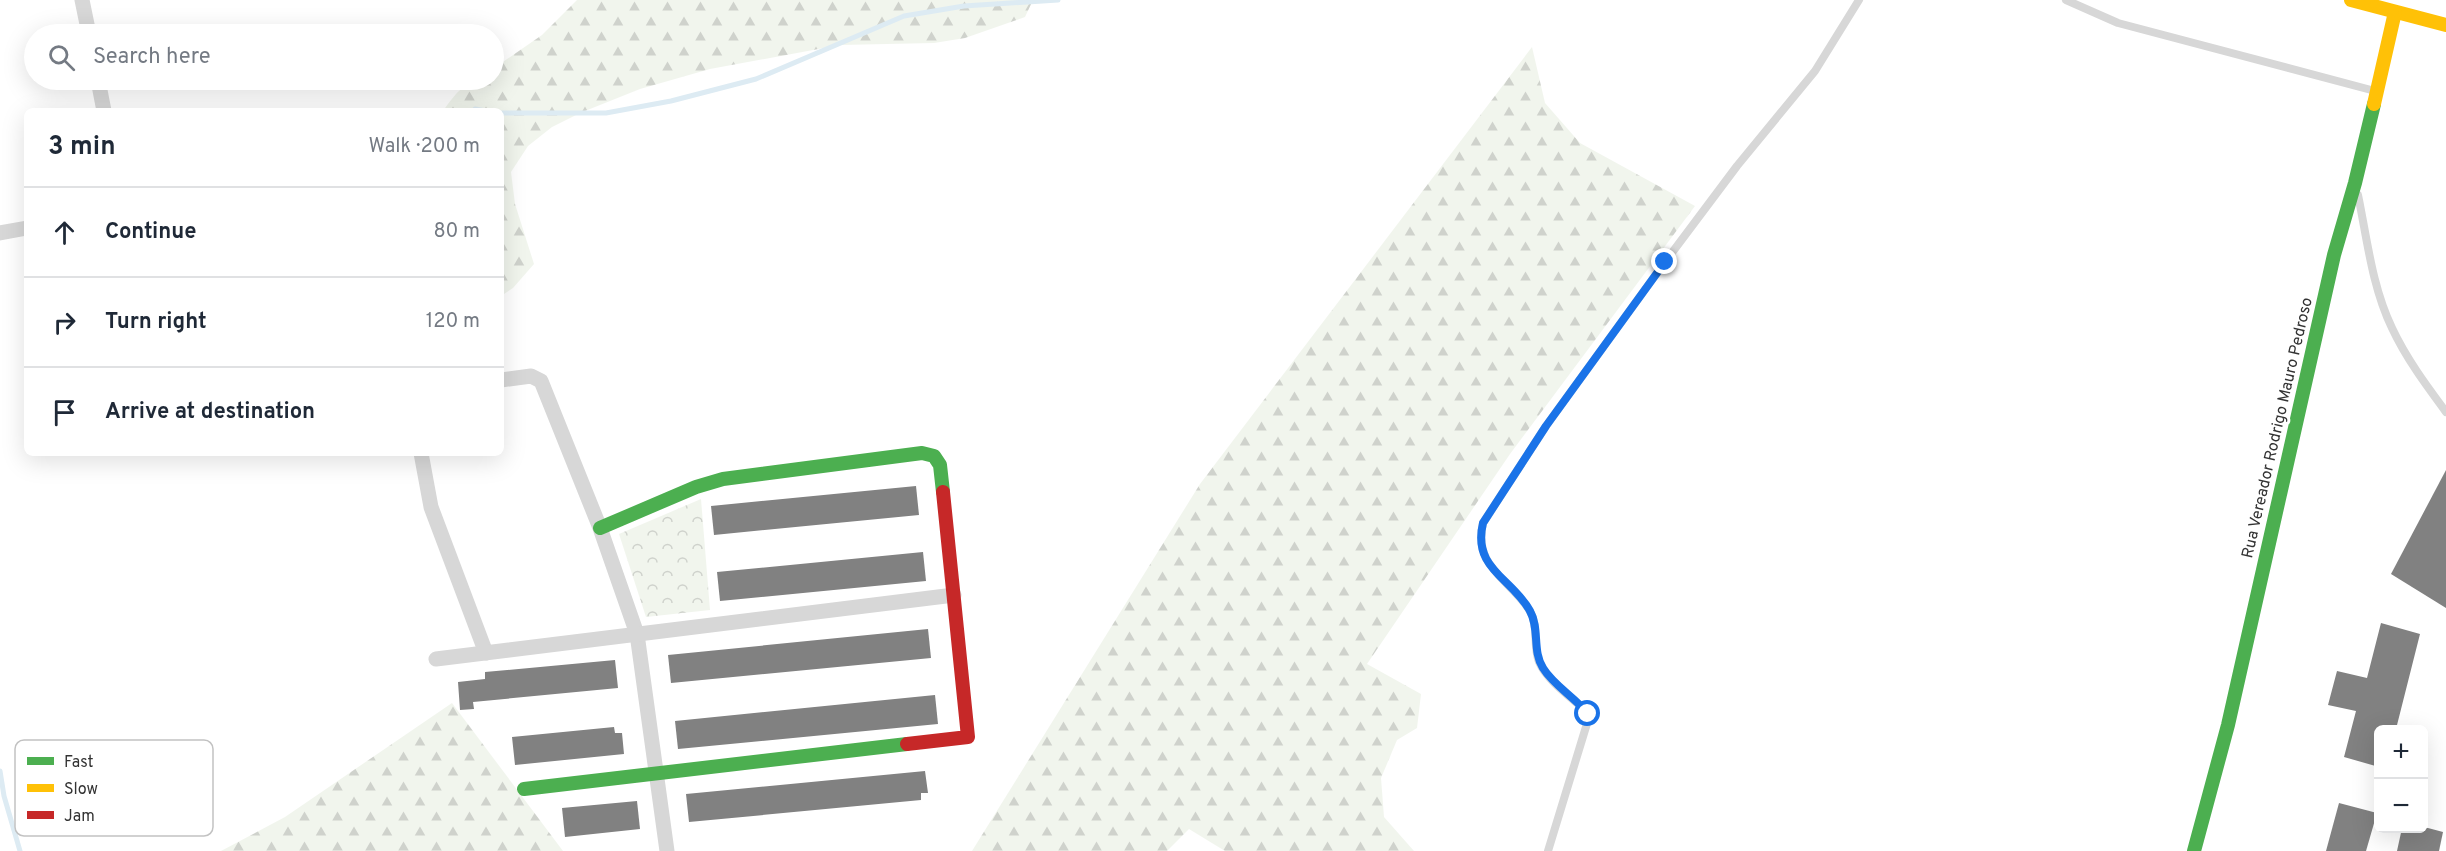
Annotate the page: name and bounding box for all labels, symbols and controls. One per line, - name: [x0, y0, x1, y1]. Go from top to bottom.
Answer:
- search box: [24, 24, 504, 90]
- icon: search: [45, 41, 78, 74]
- text: Search here: [93, 44, 211, 71]
- text: 3 min: [48, 131, 116, 164]
- text: Walk · 200 m: [369, 134, 480, 160]
- icon: ahead: [48, 216, 81, 249]
- text: Continue: [105, 219, 196, 246]
- text: 80 m: [434, 219, 480, 245]
- route end: [1651, 248, 1677, 274]
- street label: Rua Vereador Rodrigo Mauro Pedroso: [2238, 296, 2318, 560]
- icon: right: [48, 306, 81, 339]
- text: Turn right: [105, 309, 207, 336]
- text: 120 m: [426, 309, 480, 335]
- icon: arrive: [48, 396, 81, 429]
- text: Arrive at destination: [105, 399, 315, 426]
- route start: [1574, 700, 1600, 726]
- map controls: [2374, 725, 2428, 833]
- button: +: [2374, 725, 2428, 779]
- legend: [15, 740, 213, 836]
- text: Fast: [64, 753, 94, 773]
- button: −: [2374, 779, 2428, 833]
- text: Slow: [64, 780, 98, 800]
- text: Jam: [64, 807, 95, 827]

